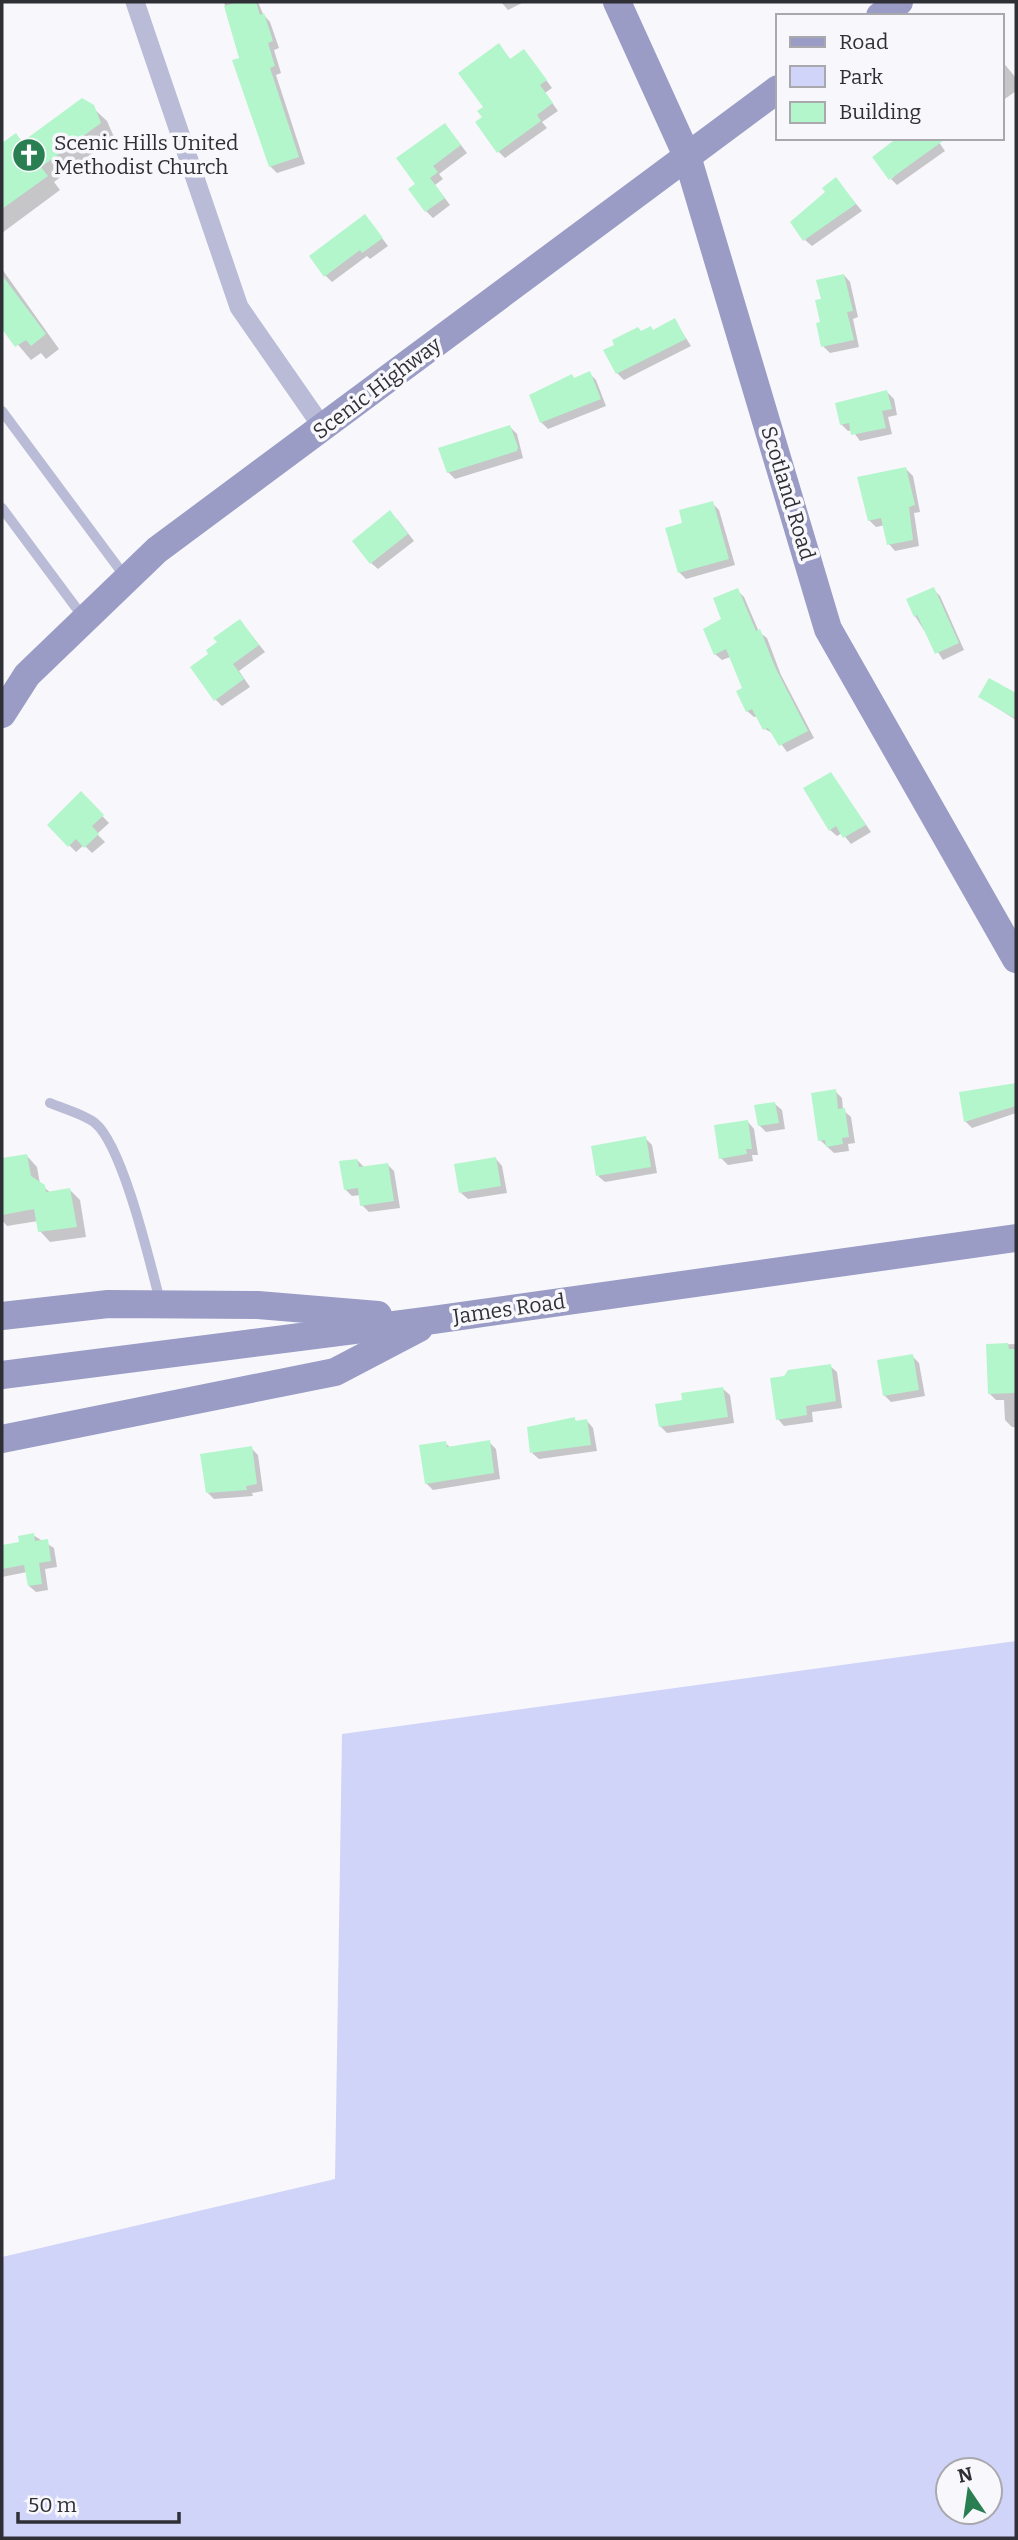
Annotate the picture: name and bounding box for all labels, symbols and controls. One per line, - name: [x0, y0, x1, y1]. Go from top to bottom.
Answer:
- legend: [776, 14, 1004, 140]
- text: Road: [839, 29, 888, 55]
- text: Park: [839, 64, 883, 90]
- text: Building: [839, 99, 922, 125]
- place label: Scenic Hills United Methodist Church: [54, 130, 239, 180]
- church icon: Scenic Hills United Methodist Church: [10, 136, 48, 174]
- street label: Scenic Highway: [308, 331, 447, 445]
- street label: Scotland Road: [755, 423, 821, 563]
- street label: James Road: [450, 1288, 567, 1330]
- north arrow: [934, 2456, 1004, 2526]
- text: N: [956, 2462, 975, 2488]
- scale bar: [18, 2480, 178, 2524]
- text: 50 m: [28, 2492, 77, 2518]

